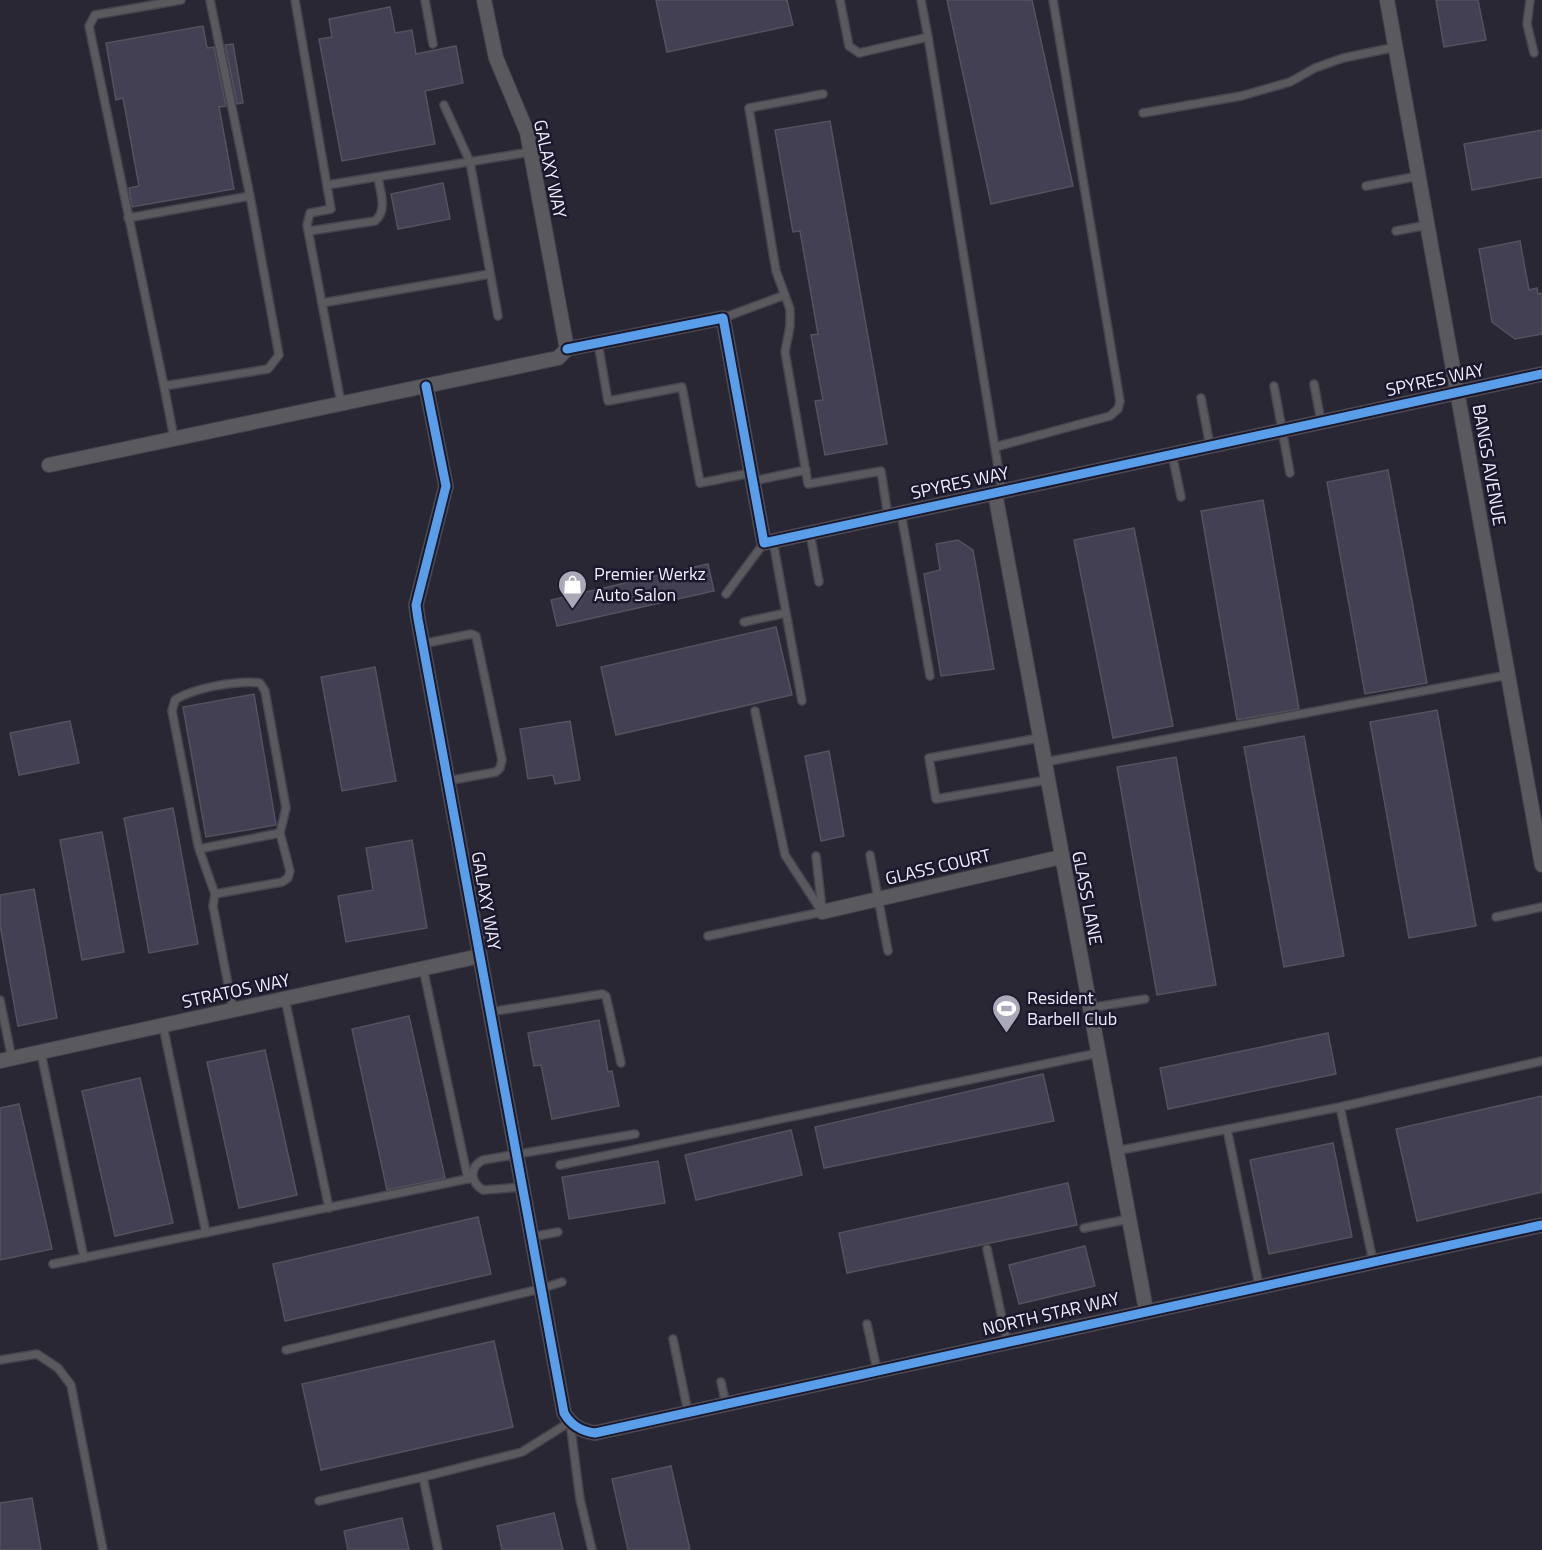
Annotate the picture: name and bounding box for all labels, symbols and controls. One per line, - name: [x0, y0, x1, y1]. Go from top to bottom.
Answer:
- street label: GALAXY WAY: [527, 117, 574, 221]
- street label: SPYRES WAY: [1383, 356, 1487, 403]
- street label: BANGS AVENUE: [1466, 402, 1513, 528]
- street label: SPYRES WAY: [908, 459, 1012, 506]
- place label: Premier Werkz Auto Salon: [594, 560, 706, 608]
- shop icon: Premier Werkz Auto Salon: [557, 568, 589, 610]
- street label: GLASS COURT: [883, 841, 994, 892]
- street label: GALAXY WAY: [465, 849, 509, 953]
- street label: GLASS LANE: [1065, 849, 1110, 947]
- street label: STRATOS WAY: [179, 966, 293, 1015]
- place label: Resident Barbell Club: [1027, 984, 1117, 1032]
- sports icon: Resident Barbell Club: [990, 992, 1022, 1034]
- street label: NORTH STAR WAY: [980, 1285, 1122, 1342]

